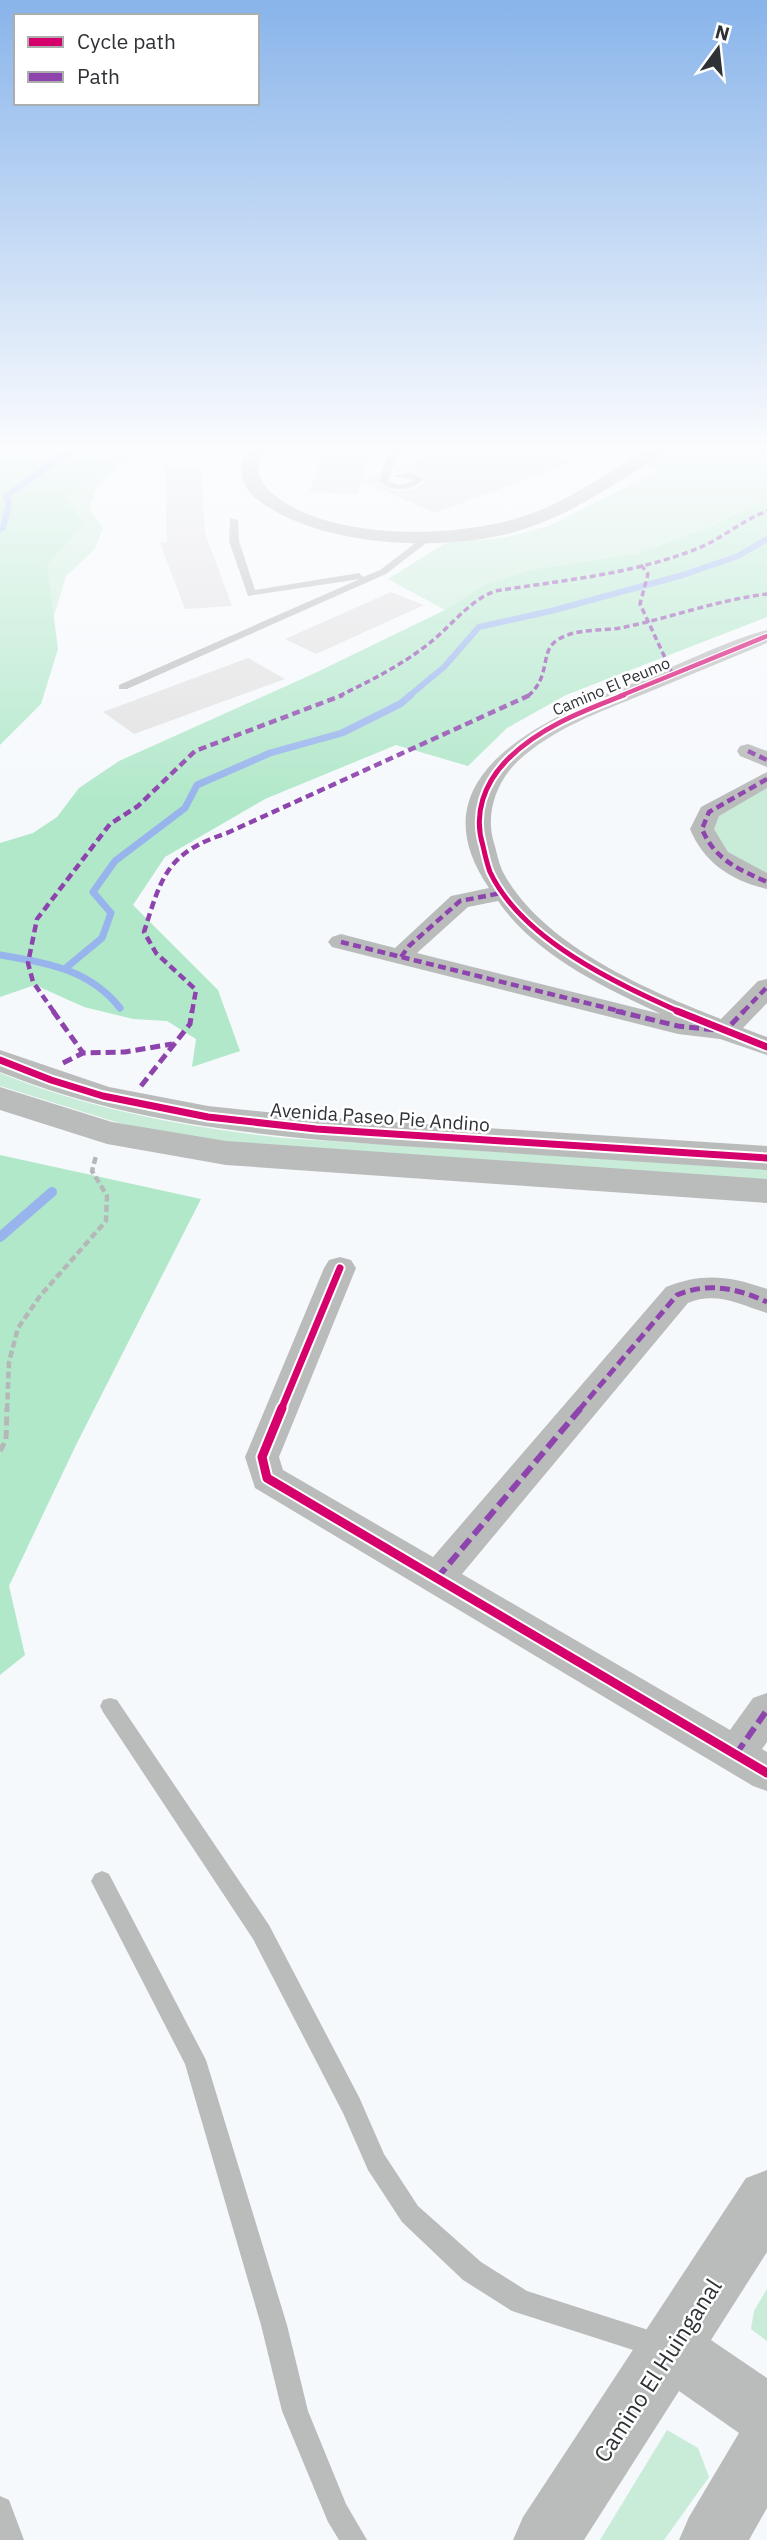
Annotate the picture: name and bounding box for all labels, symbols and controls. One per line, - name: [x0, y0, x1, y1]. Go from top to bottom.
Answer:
- legend: [14, 14, 259, 105]
- north arrow: [683, 14, 753, 84]
- text: N: [713, 19, 732, 46]
- text: Cycle path: [77, 27, 176, 55]
- text: Path: [77, 62, 120, 90]
- street label: Camino El Peumo: [549, 652, 673, 720]
- street label: Avenida Paseo Pie Andino: [269, 1097, 491, 1137]
- street label: Camino El Huinganal: [586, 2273, 728, 2467]

